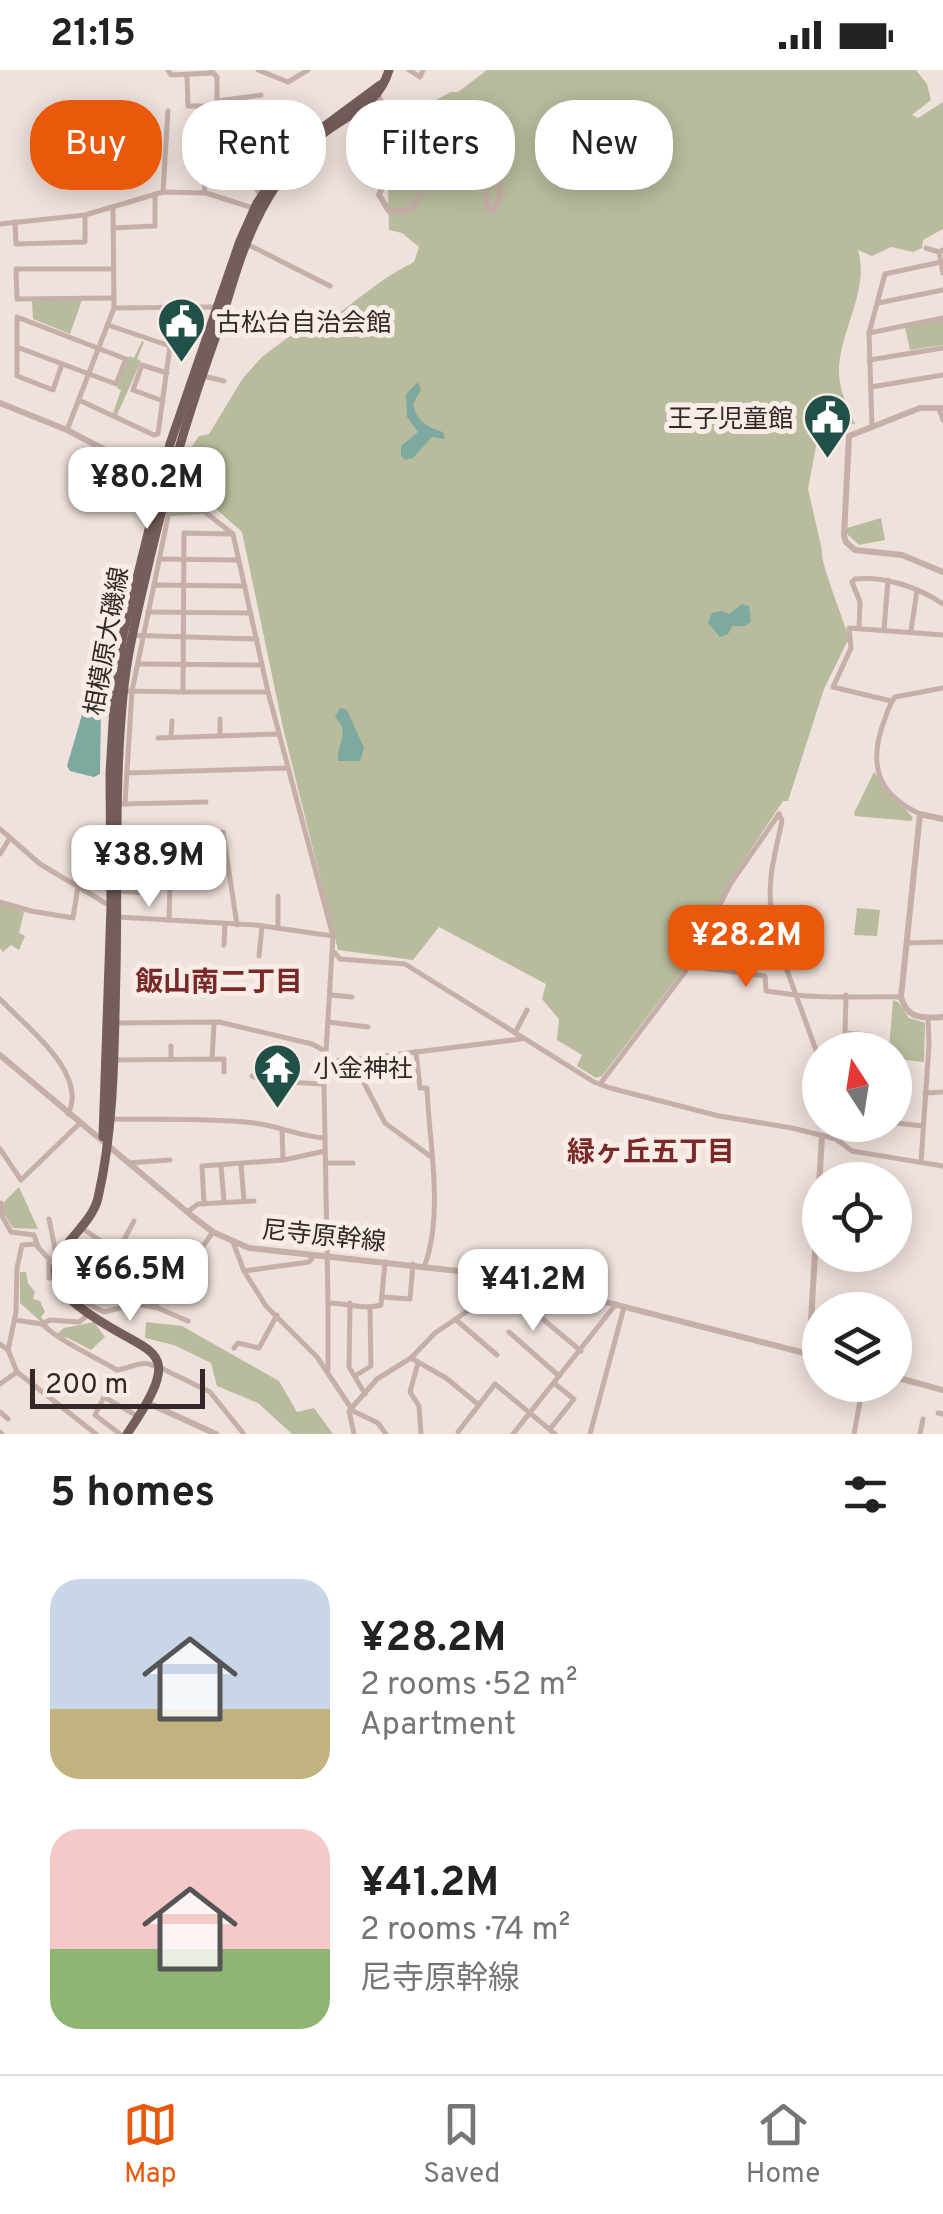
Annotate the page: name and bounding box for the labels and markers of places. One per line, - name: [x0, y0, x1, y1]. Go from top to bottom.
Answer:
- public building icon: 古松台自治会館: [155, 296, 207, 364]
- place label: 古松台自治会館: [216, 309, 391, 341]
- public building icon: 王子児童館: [802, 392, 854, 460]
- place label: 王子児童館: [668, 405, 793, 437]
- pin: ¥80.2M: [66, 447, 228, 532]
- pin: ¥38.9M: [68, 825, 230, 910]
- pin: ¥28.2M: [665, 905, 827, 990]
- temple icon: 小金神社: [252, 1042, 304, 1110]
- place label: 小金神社: [313, 1055, 413, 1087]
- pin: ¥66.5M: [49, 1239, 211, 1324]
- pin: ¥41.2M: [452, 1249, 614, 1334]

